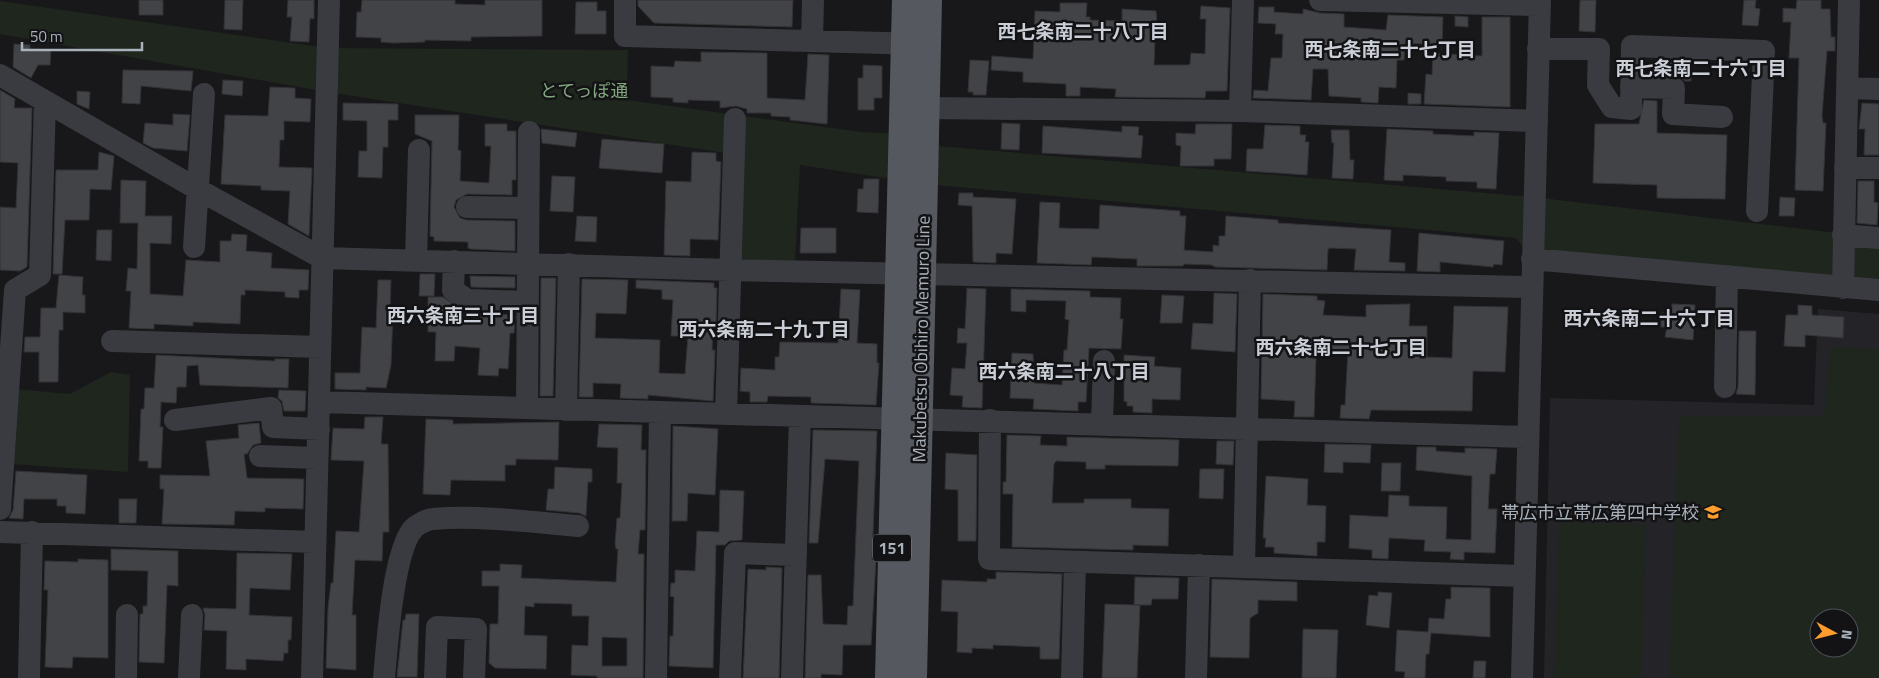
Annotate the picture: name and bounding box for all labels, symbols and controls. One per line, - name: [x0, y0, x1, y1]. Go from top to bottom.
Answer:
- district label: 西七条南二十八丁目: [997, 16, 1169, 45]
- scale bar: [22, 20, 142, 52]
- text: 50 m: [30, 25, 63, 48]
- district label: 西七条南二十七丁目: [1304, 34, 1476, 63]
- district label: 西七条南二十六丁目: [1615, 53, 1787, 82]
- park label: とてっぽ通: [540, 77, 628, 104]
- street label: Makubetsu Obihiro Memuro Line: [905, 215, 937, 463]
- district label: 西六条南三十丁目: [387, 300, 539, 329]
- district label: 西六条南二十六丁目: [1563, 303, 1735, 332]
- district label: 西六条南二十九丁目: [678, 314, 850, 343]
- district label: 西六条南二十七丁目: [1255, 332, 1427, 361]
- district label: 西六条南二十八丁目: [978, 356, 1150, 385]
- place label: 帯広市立帯広第四中学校: [1501, 499, 1699, 526]
- school or university icon: 帯広市立帯広第四中学校: [1703, 502, 1723, 522]
- road number: 151: [873, 534, 911, 562]
- north arrow: [1809, 608, 1859, 658]
- text: N: [1836, 629, 1858, 641]

